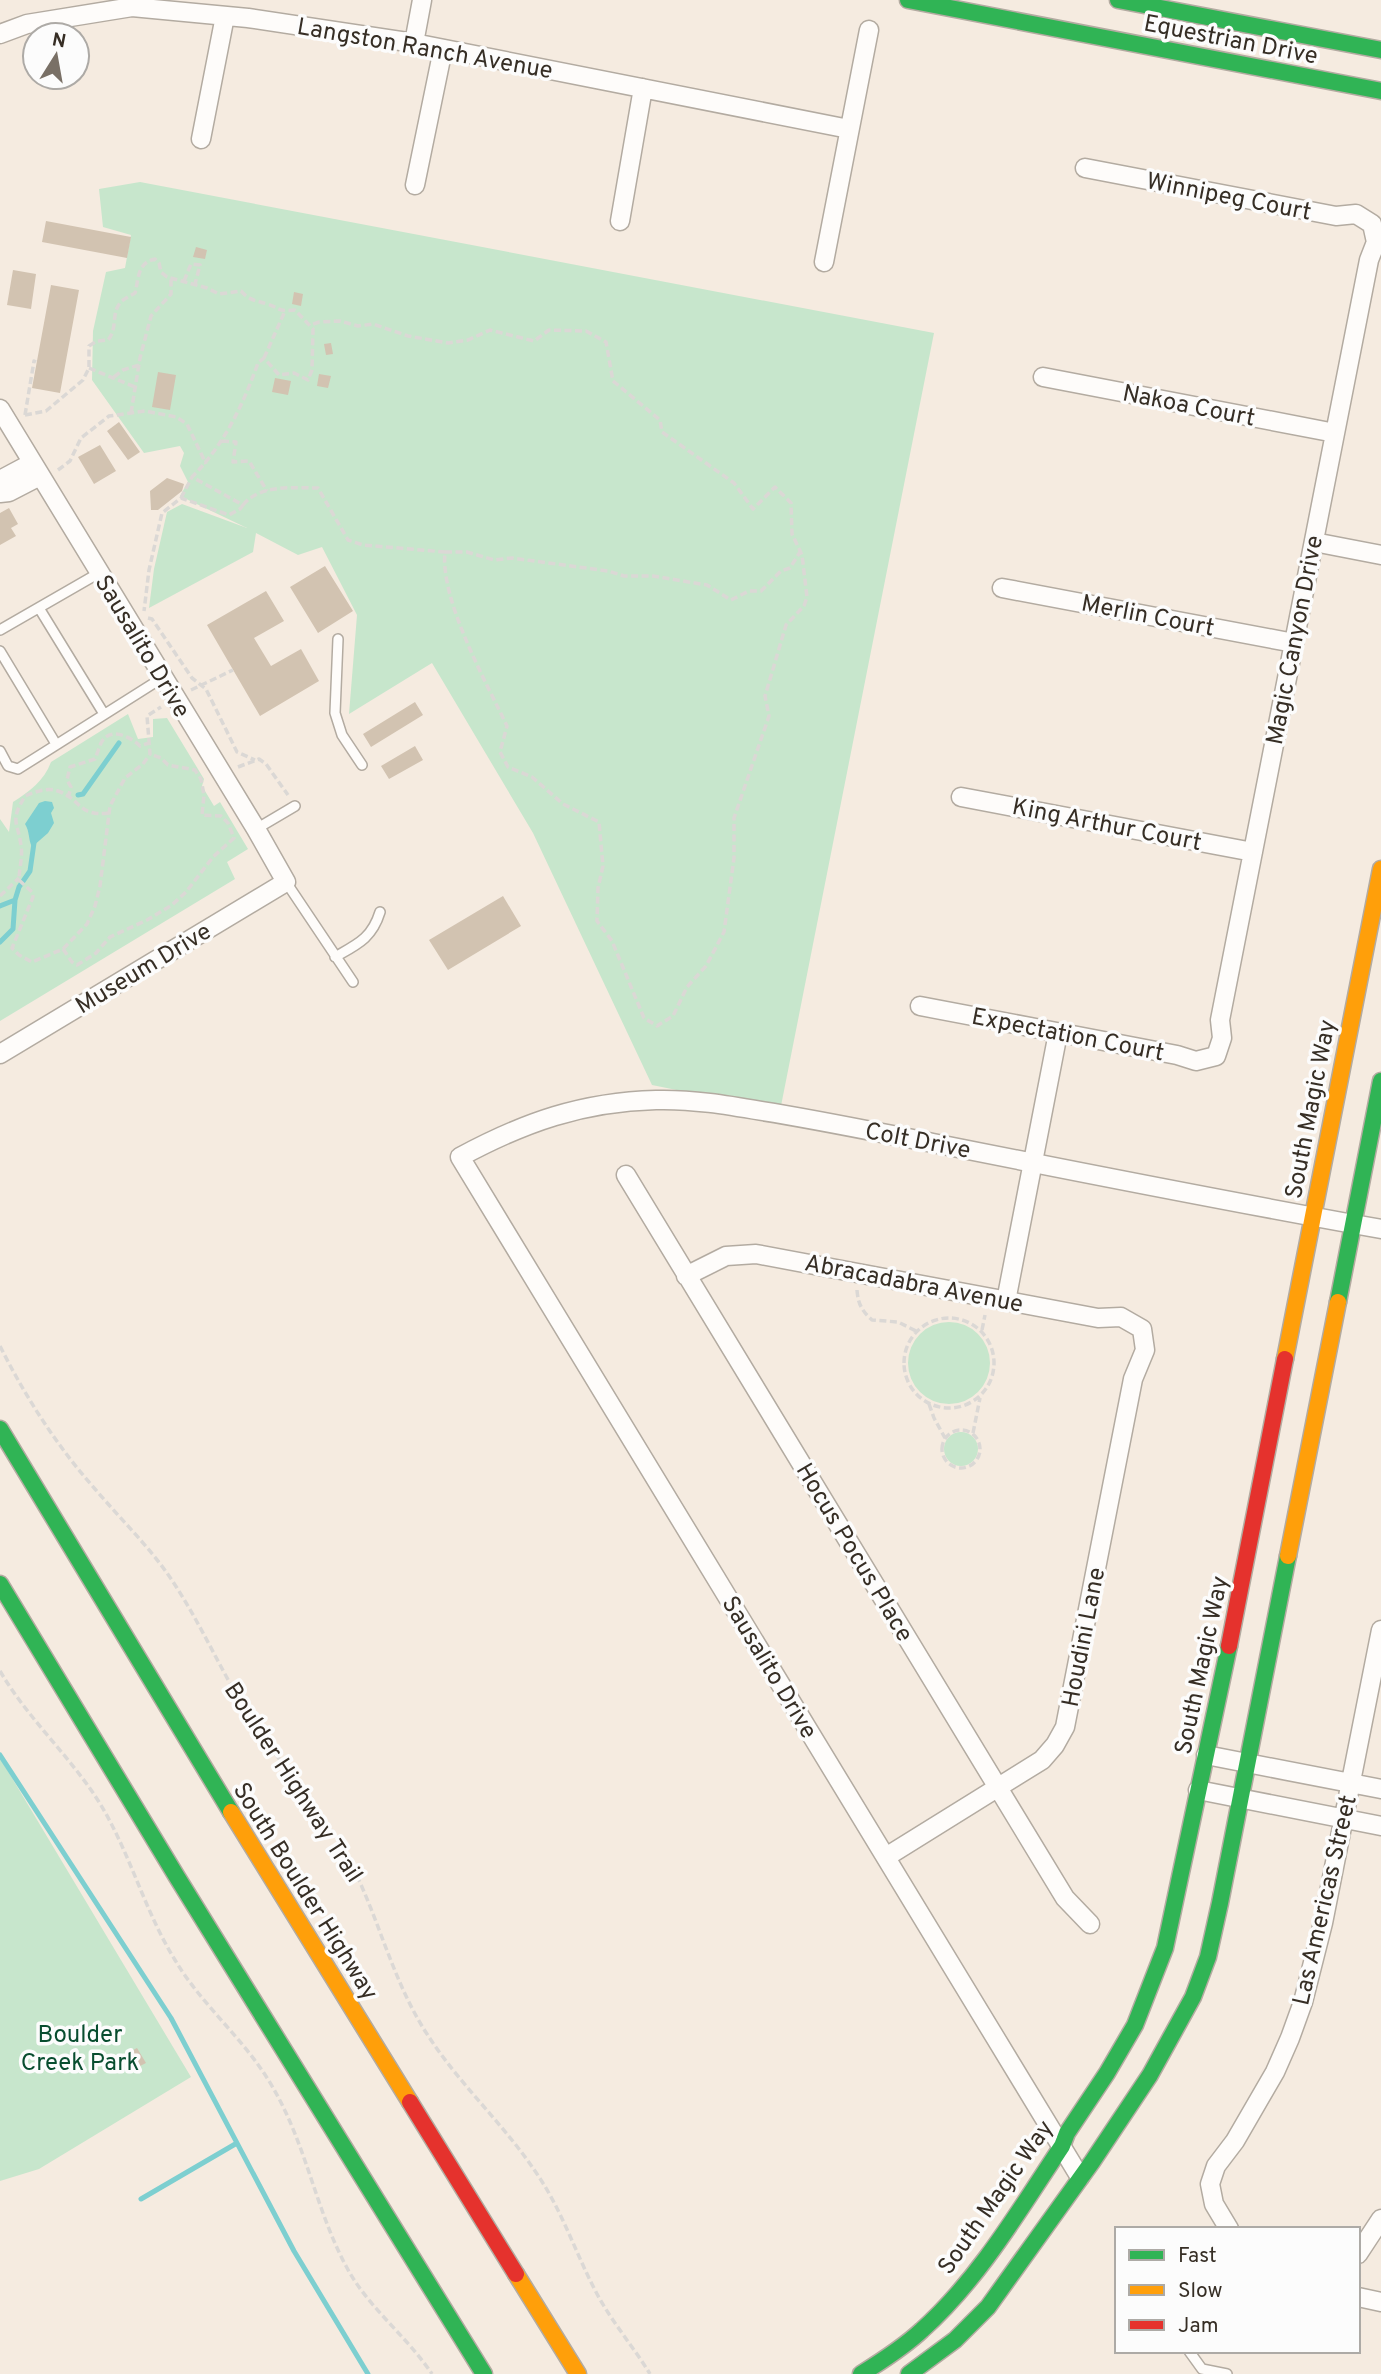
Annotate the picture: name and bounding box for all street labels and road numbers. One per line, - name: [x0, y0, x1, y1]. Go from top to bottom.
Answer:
- street label: Equestrian Drive: [1141, 9, 1320, 73]
- street label: Langston Ranch Avenue: [295, 13, 555, 87]
- street label: Winnipeg Court: [1143, 167, 1314, 229]
- street label: Nakoa Court: [1120, 379, 1257, 435]
- street label: Magic Canyon Drive: [1261, 533, 1331, 748]
- street label: Sausalito Drive: [87, 570, 196, 724]
- street label: Merlin Court: [1079, 589, 1217, 645]
- street label: King Arthur Court: [1009, 793, 1204, 859]
- street label: Museum Drive: [71, 917, 217, 1022]
- street label: Expectation Court: [969, 1003, 1167, 1069]
- street label: South Magic Way: [1280, 1017, 1344, 1201]
- street label: Colt Drive: [862, 1117, 973, 1167]
- street label: Abracadabra Avenue: [802, 1249, 1026, 1321]
- street label: Hocus Pocus Place: [788, 1458, 919, 1648]
- street label: Houdini Lane: [1057, 1565, 1113, 1710]
- street label: South Magic Way: [1169, 1573, 1237, 1757]
- street label: Sausalito Drive: [714, 1591, 823, 1745]
- street label: Boulder Highway Trail: [216, 1677, 368, 1889]
- street label: South Boulder Highway: [225, 1778, 384, 2007]
- street label: Las Americas Street: [1287, 1792, 1365, 2008]
- street label: South Magic Way: [932, 2115, 1061, 2281]

